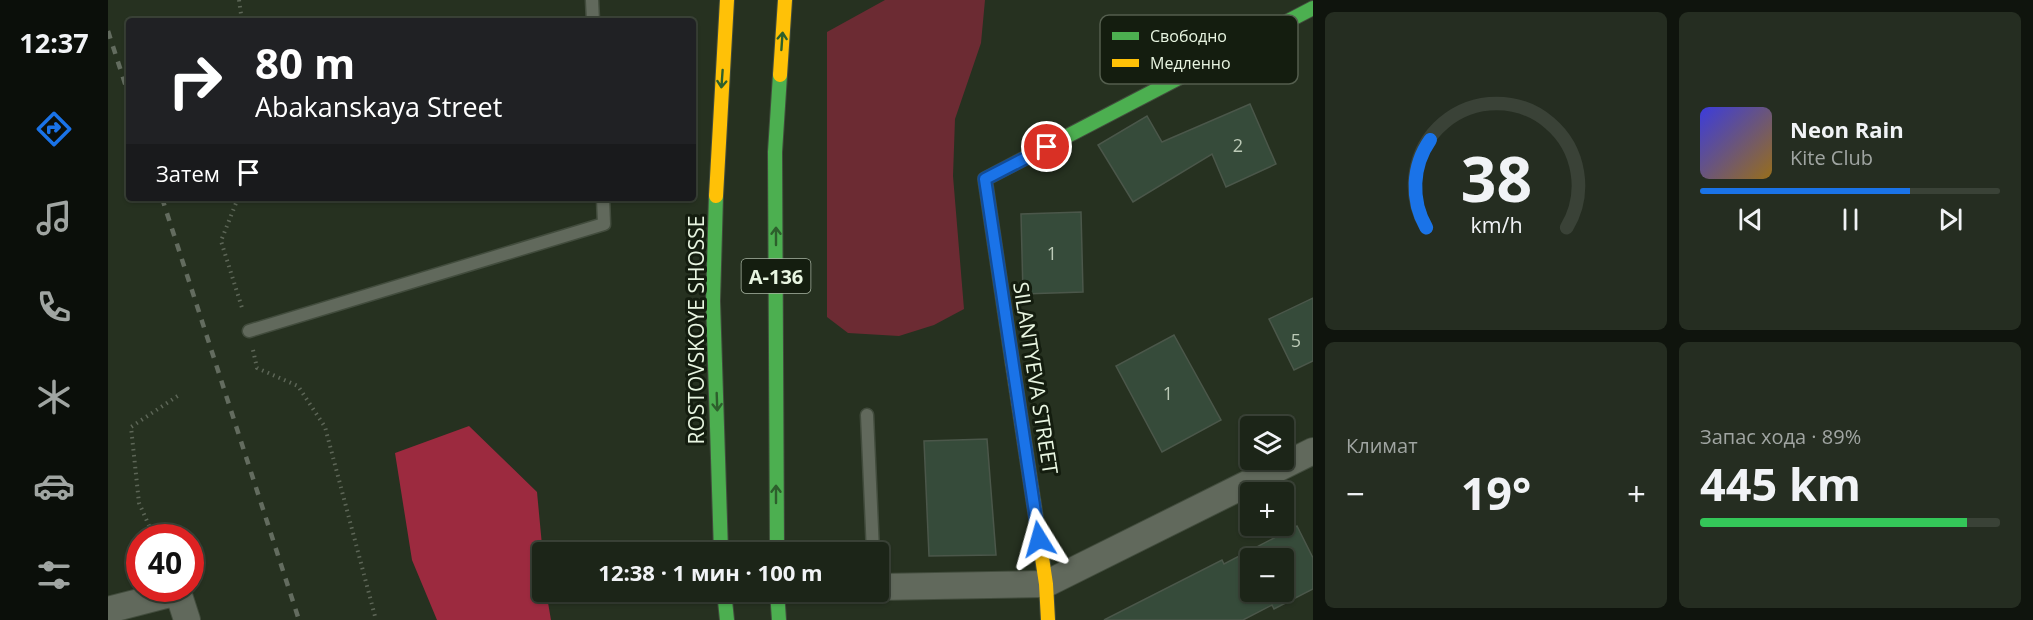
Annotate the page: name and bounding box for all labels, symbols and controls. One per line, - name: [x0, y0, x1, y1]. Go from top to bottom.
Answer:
- legend: [1100, 15, 1298, 84]
- text: 12:37: [19, 24, 89, 61]
- text: Свободно: [1150, 25, 1227, 47]
- one-way arrow: [777, 31, 788, 51]
- text: 80 m: [255, 34, 355, 91]
- icon: right: [156, 42, 234, 120]
- text: Медленно: [1150, 52, 1231, 74]
- one-way arrow: [717, 69, 728, 89]
- text: Abakanskaya Street: [255, 88, 502, 125]
- icon: directions: [33, 108, 75, 150]
- text: Neon Rain: [1790, 114, 1904, 144]
- pin: [1021, 121, 1072, 172]
- icon: arrive: [1030, 130, 1063, 163]
- house number: 2: [1233, 133, 1243, 157]
- text: 38: [1460, 135, 1532, 220]
- text: Kite Club: [1790, 144, 1873, 171]
- icon: arrive: [232, 156, 265, 189]
- text: Затем: [156, 158, 220, 188]
- icon: music: [33, 197, 75, 239]
- icon: previous: [1734, 203, 1767, 236]
- icon: pause: [1834, 203, 1867, 236]
- icon: next: [1934, 203, 1967, 236]
- text: km/h: [1470, 211, 1522, 240]
- street label: ROSTOVSKOYE SHOSSE: [682, 216, 710, 444]
- one-way arrow: [770, 226, 782, 246]
- house number: 1: [1047, 241, 1057, 265]
- road number: А-136: [742, 259, 810, 293]
- street label: SILANTYEVA STREET: [1007, 280, 1065, 477]
- icon: phone: [33, 286, 75, 328]
- house number: 5: [1291, 328, 1301, 352]
- icon: climate: [33, 376, 75, 418]
- house number: 1: [1163, 381, 1173, 405]
- one-way arrow: [711, 391, 722, 411]
- map controls: [1240, 416, 1294, 602]
- button: layers: [1240, 416, 1294, 470]
- text: Запас хода · 89%: [1700, 423, 1861, 450]
- text: Климат: [1346, 432, 1418, 459]
- text: 445 km: [1700, 453, 1861, 514]
- text: 19°: [1461, 462, 1531, 523]
- icon: car: [33, 465, 75, 507]
- text: −: [1346, 471, 1365, 516]
- text: +: [1627, 471, 1646, 516]
- button: +: [1240, 482, 1294, 536]
- one-way arrow: [770, 484, 782, 504]
- position arrow: [1007, 507, 1071, 571]
- speed limit sign: 40: [126, 524, 204, 602]
- button: −: [1240, 548, 1294, 602]
- icon: filters: [33, 554, 75, 596]
- text: 12:38 · 1 мин · 100 m: [598, 557, 823, 587]

